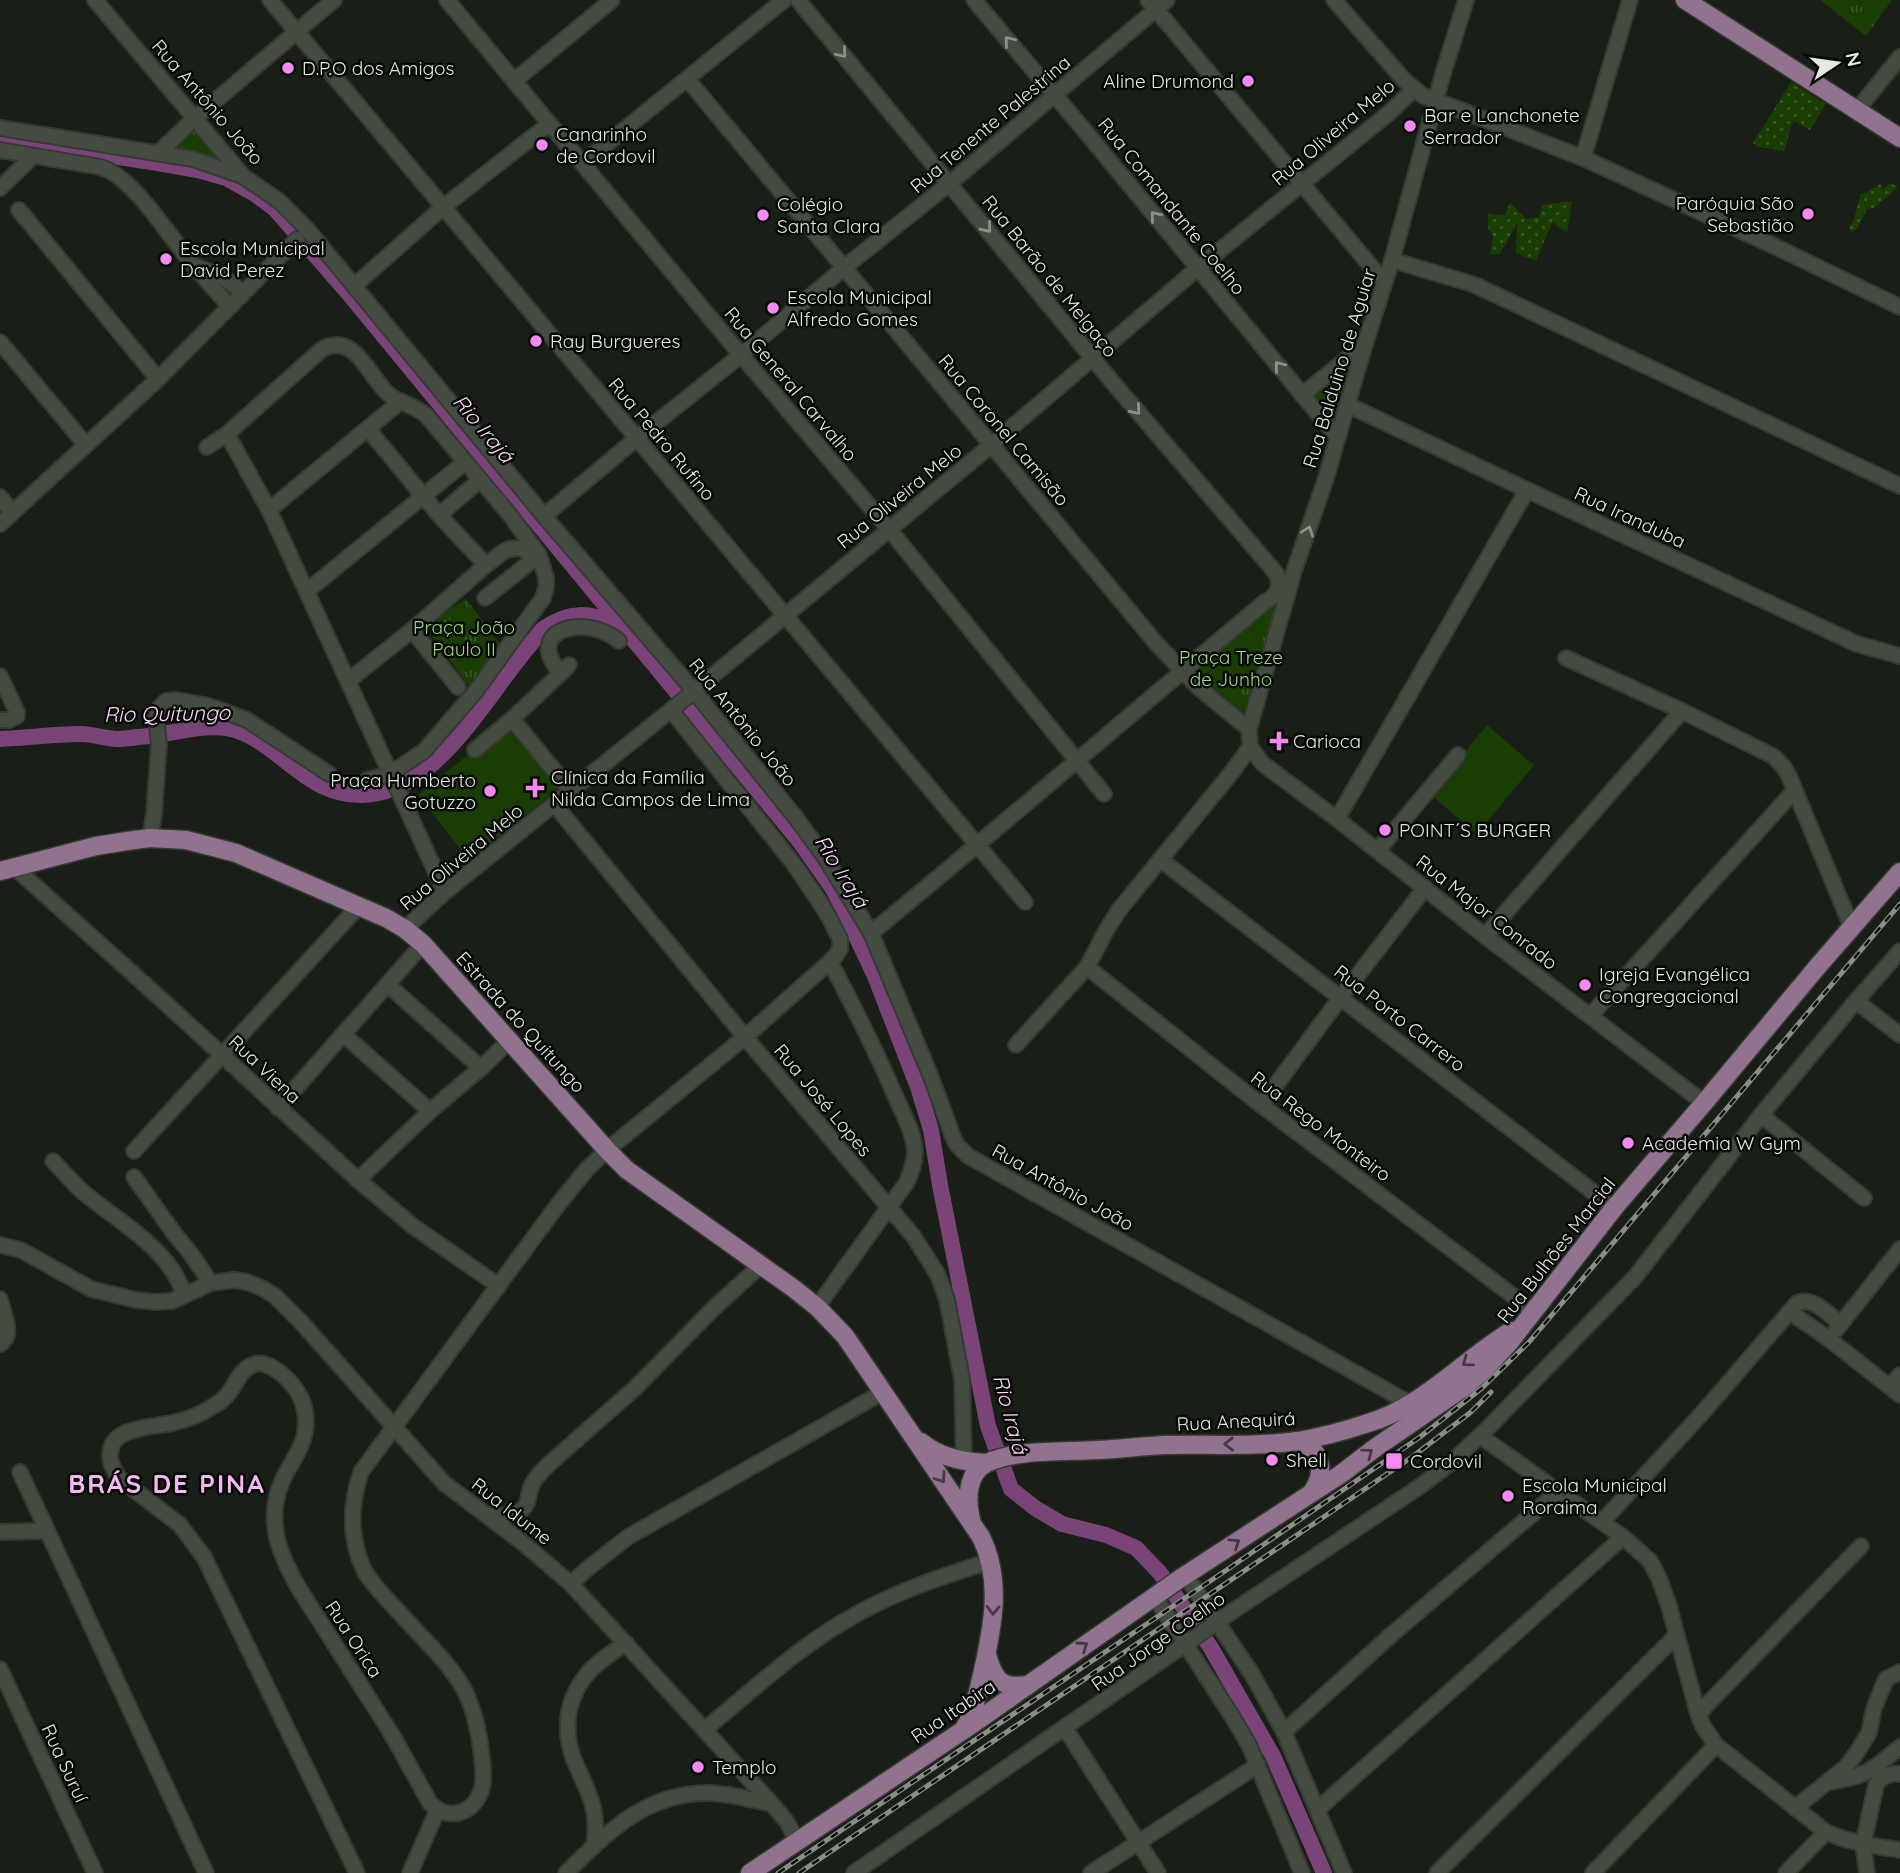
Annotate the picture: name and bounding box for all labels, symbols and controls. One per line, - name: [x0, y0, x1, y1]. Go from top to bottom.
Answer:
- north arrow: [1802, 28, 1872, 98]
- street label: Rua Antônio João: [147, 34, 269, 170]
- one-way arrow: [1005, 37, 1017, 50]
- one-way arrow: [834, 44, 846, 57]
- street label: Rua Tenente Palestrina: [905, 50, 1075, 198]
- text: N: [1840, 50, 1867, 69]
- place label: D.P.O dos Amigos: [302, 56, 454, 80]
- marker: D.P.O dos Amigos: [280, 60, 296, 76]
- place label: Aline Drumond: [1103, 69, 1234, 93]
- marker: Aline Drumond: [1240, 73, 1256, 89]
- street label: Rua Oliveira Melo: [1266, 73, 1400, 191]
- place label: Bar e Lanchonete Serrador: [1424, 103, 1580, 149]
- street label: Rua Comandante Coelho: [1093, 112, 1251, 300]
- marker: Bar e Lanchonete Serrador: [1402, 118, 1418, 134]
- place label: Canarinho de Cordovil: [556, 122, 656, 168]
- marker: Canarinho de Cordovil: [534, 137, 550, 153]
- street label: Rua Barão de Melgaço: [977, 190, 1123, 362]
- place label: Paróquia São Sebastião: [1676, 191, 1794, 237]
- place label: Colégio Santa Clara: [777, 192, 880, 238]
- marker: Paróquia São Sebastião: [1800, 206, 1816, 222]
- marker: Colégio Santa Clara: [755, 207, 771, 223]
- one-way arrow: [1151, 211, 1163, 224]
- one-way arrow: [978, 221, 991, 233]
- place label: Escola Municipal David Perez: [180, 236, 325, 282]
- marker: Escola Municipal David Perez: [158, 251, 174, 267]
- street label: Rua Balduino de Aguiar: [1297, 265, 1381, 471]
- place label: Escola Municipal Alfredo Gomes: [787, 285, 932, 331]
- marker: Escola Municipal Alfredo Gomes: [765, 300, 781, 316]
- street label: Rua General Carvalho: [719, 302, 863, 466]
- place label: Ray Burgueres: [550, 329, 680, 353]
- marker: Ray Burgueres: [528, 333, 544, 349]
- street label: Rua Coronel Camisão: [933, 349, 1075, 511]
- one-way arrow: [1275, 362, 1287, 375]
- street label: Rua Pedro Rufino: [603, 372, 721, 506]
- water label: Rio Irajá: [448, 389, 521, 468]
- one-way arrow: [1128, 402, 1140, 415]
- street label: Rua Oliveira Melo: [832, 438, 966, 554]
- street label: Rua Iranduba: [1571, 481, 1689, 553]
- one-way arrow: [1300, 526, 1314, 538]
- park label: Praça João Paulo II: [413, 615, 515, 661]
- park label: Praça Treze de Junho: [1179, 645, 1283, 691]
- street label: Rua Antônio João: [684, 653, 802, 791]
- water label: Rio Quitungo: [104, 699, 232, 727]
- place label: Carioca: [1293, 729, 1361, 753]
- marker: Carioca: [1271, 733, 1287, 749]
- place label: Clínica da Família Nilda Campos de Lima: [551, 765, 750, 811]
- place label: Praça Humberto Gotuzzo: [330, 768, 476, 814]
- marker: Clínica da Família Nilda Campos de Lima: [525, 778, 545, 798]
- marker: Praça Humberto Gotuzzo: [482, 783, 498, 799]
- street label: Rua Oliveira Melo: [394, 798, 528, 916]
- place label: POINT´S BURGER: [1399, 818, 1551, 842]
- marker: POINT´S BURGER: [1377, 822, 1393, 838]
- water label: Rio Irajá: [809, 830, 875, 913]
- street label: Rua Major Conrado: [1412, 849, 1562, 975]
- street label: Estrada do Quitungo: [451, 946, 591, 1098]
- street label: Rua Porto Carrero: [1329, 959, 1471, 1077]
- place label: Igreja Evangélica Congregacional: [1599, 962, 1750, 1008]
- marker: Igreja Evangélica Congregacional: [1577, 977, 1593, 993]
- street label: Rua Viena: [224, 1030, 306, 1108]
- street label: Rua José Lopes: [769, 1039, 877, 1161]
- street label: Rua Rego Monteiro: [1246, 1066, 1396, 1186]
- place label: Academia W Gym: [1642, 1131, 1801, 1155]
- marker: Academia W Gym: [1620, 1135, 1636, 1151]
- street label: Rua Antônio João: [988, 1138, 1138, 1236]
- street label: Rua Bulhões Marcial: [1492, 1172, 1620, 1328]
- one-way arrow: [1463, 1354, 1475, 1367]
- water label: Rio Irajá: [988, 1371, 1034, 1458]
- street label: Rua Anequirá: [1176, 1406, 1296, 1436]
- one-way arrow: [1224, 1437, 1235, 1452]
- place label: Shell: [1286, 1448, 1327, 1472]
- one-way arrow: [1361, 1449, 1373, 1462]
- place label: Cordovil: [1410, 1449, 1482, 1473]
- marker: Cordovil: [1384, 1451, 1404, 1471]
- marker: Shell: [1264, 1452, 1280, 1468]
- district label: BRÁS DE PINA: [68, 1467, 266, 1500]
- one-way arrow: [933, 1470, 946, 1483]
- street label: Rua Idume: [467, 1472, 557, 1550]
- place label: Escola Municipal Roraima: [1522, 1473, 1667, 1519]
- marker: Escola Municipal Roraima: [1500, 1488, 1516, 1504]
- one-way arrow: [1228, 1539, 1241, 1552]
- street label: Rua Jorge Coelho: [1086, 1586, 1230, 1696]
- street label: Rua Orica: [320, 1596, 388, 1682]
- one-way arrow: [985, 1605, 1000, 1616]
- one-way arrow: [1075, 1642, 1088, 1654]
- street label: Rua Itabira: [906, 1674, 1000, 1748]
- street label: Rua Suruí: [36, 1720, 94, 1807]
- place label: Templo: [712, 1755, 776, 1779]
- marker: Templo: [690, 1759, 706, 1775]

